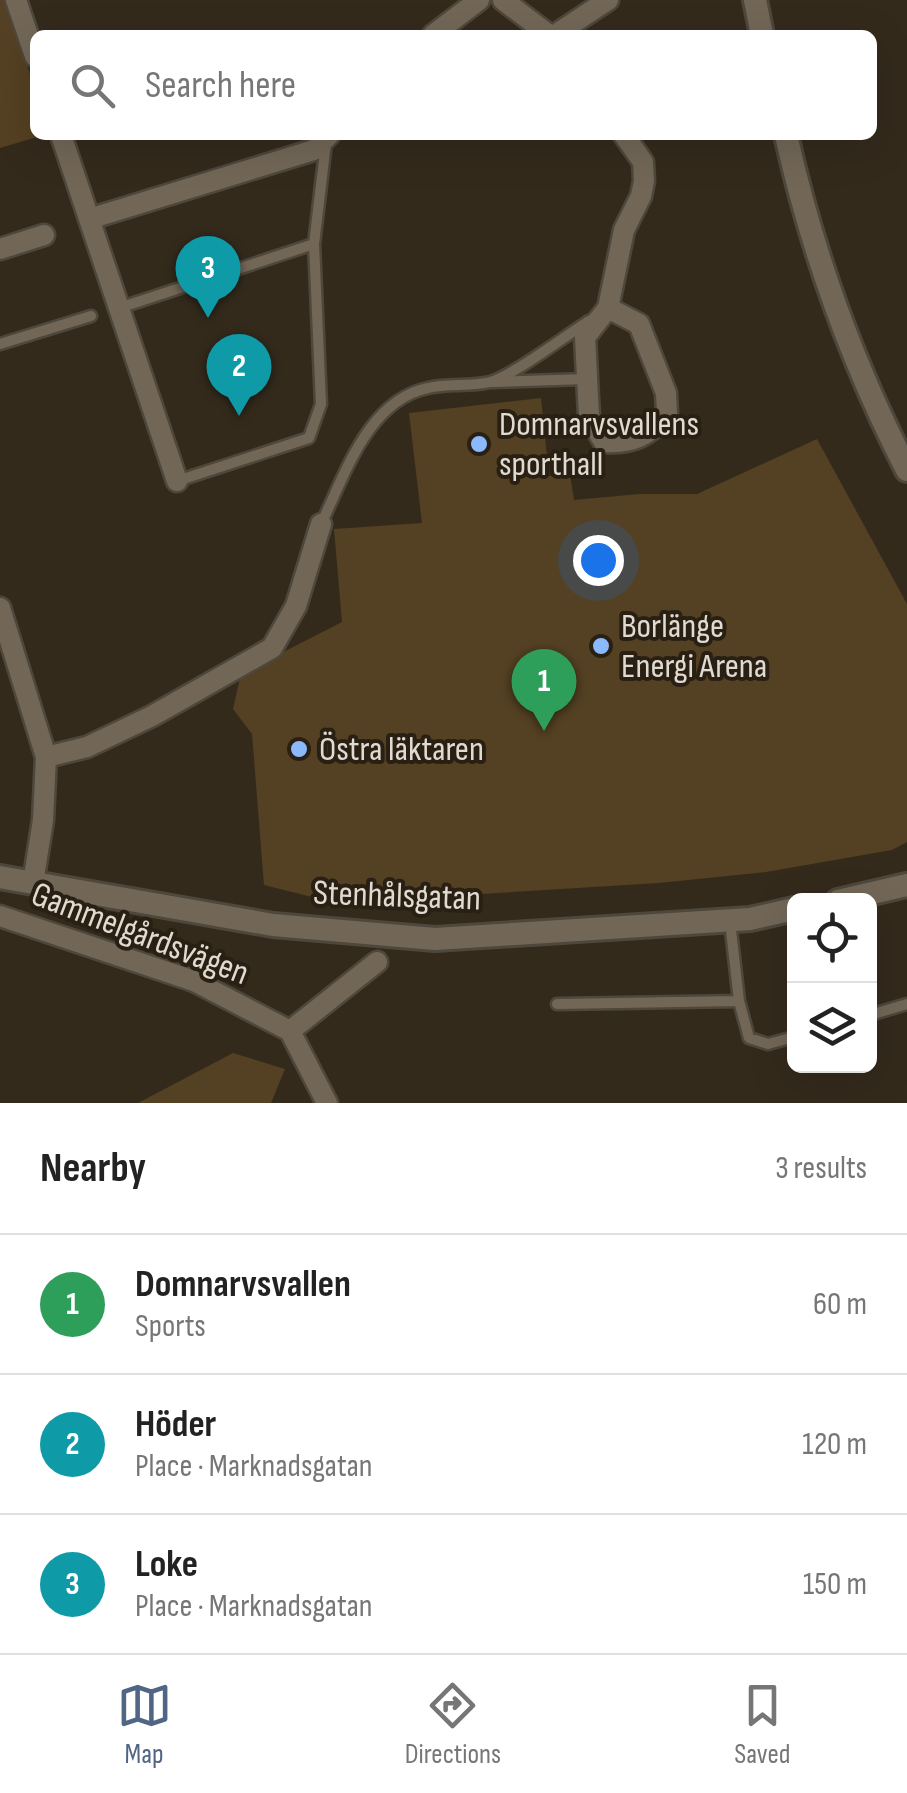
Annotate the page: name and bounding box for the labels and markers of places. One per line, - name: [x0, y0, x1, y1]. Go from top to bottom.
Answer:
- pin: 3: [176, 236, 240, 318]
- pin: 2: [206, 334, 272, 416]
- place label: Domnarvsvallens sporthall: [499, 403, 699, 486]
- marker: Domnarvsvallens sporthall: [468, 433, 490, 455]
- place label: Borlänge Energi Arena: [621, 605, 767, 688]
- marker: Borlänge Energi Arena: [590, 635, 612, 657]
- pin: 1: [512, 648, 576, 731]
- place label: Östra läktaren: [319, 728, 484, 771]
- marker: Östra läktaren: [288, 738, 310, 760]

